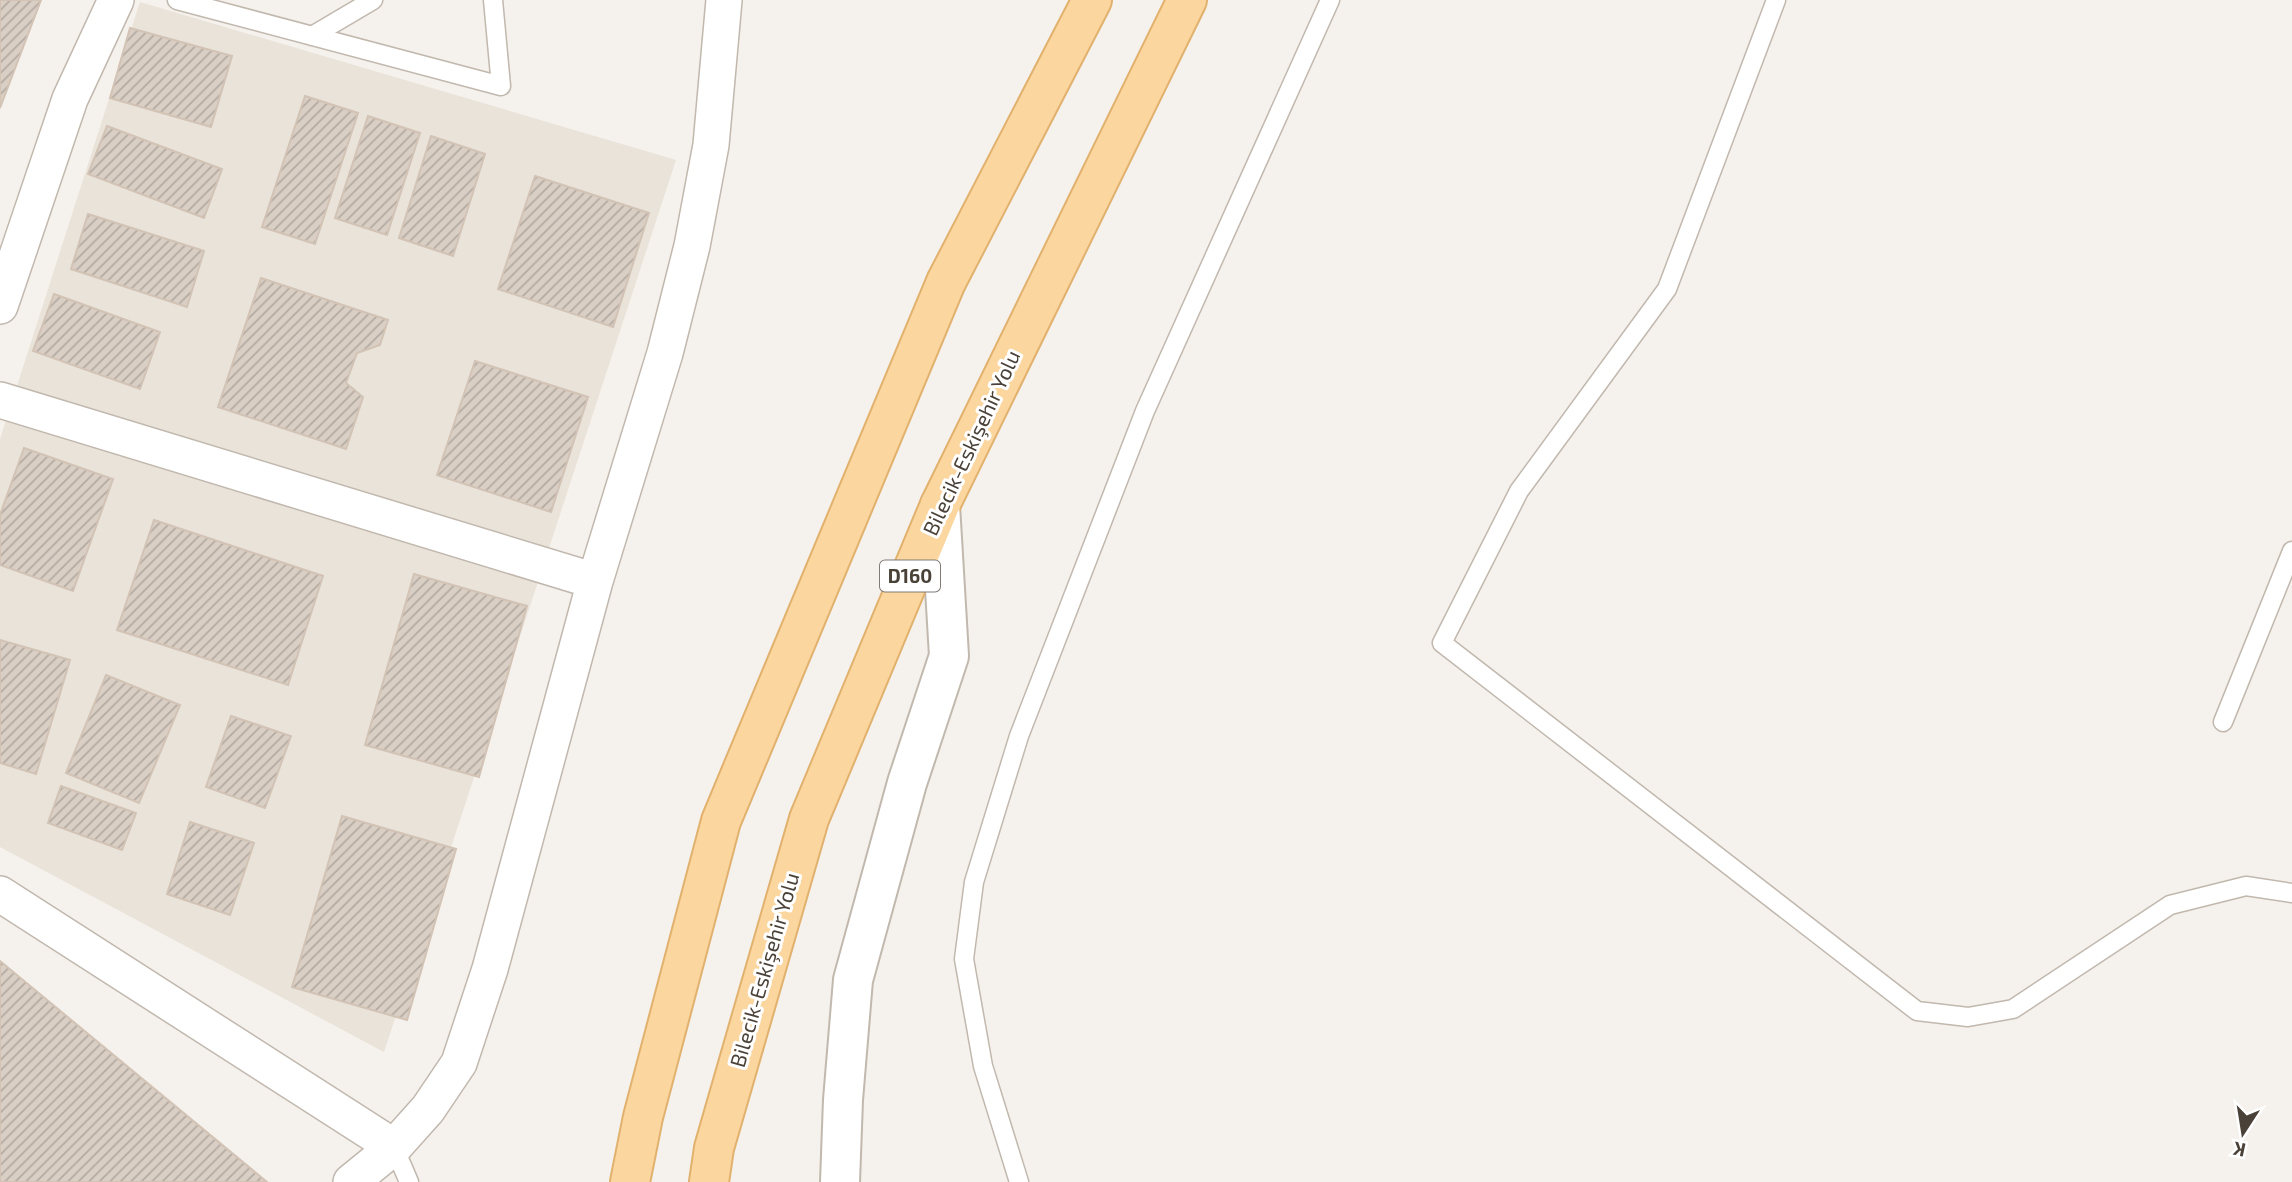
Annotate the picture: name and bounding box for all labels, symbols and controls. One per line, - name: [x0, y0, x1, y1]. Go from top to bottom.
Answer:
- street label: Bilecik-Eskişehir Yolu: [917, 346, 1026, 540]
- road number: D160: [880, 561, 940, 592]
- street label: Bilecik-Eskişehir Yolu: [724, 869, 805, 1070]
- north arrow: [2208, 1098, 2278, 1168]
- text: K: [2231, 1138, 2248, 1163]

